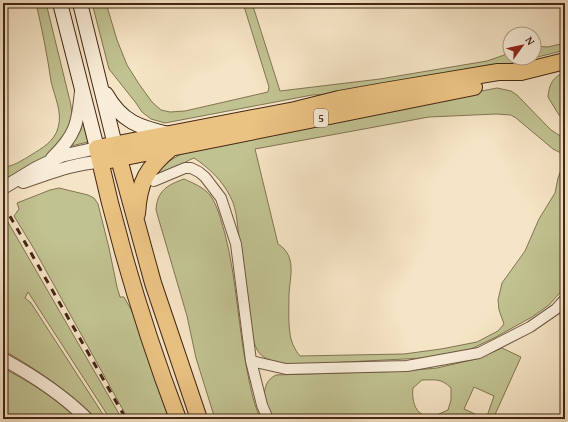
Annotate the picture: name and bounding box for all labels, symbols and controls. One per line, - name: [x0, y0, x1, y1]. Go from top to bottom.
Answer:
- north arrow: [502, 26, 542, 66]
- text: N: [522, 33, 539, 49]
- road number: 5: [314, 109, 328, 127]

